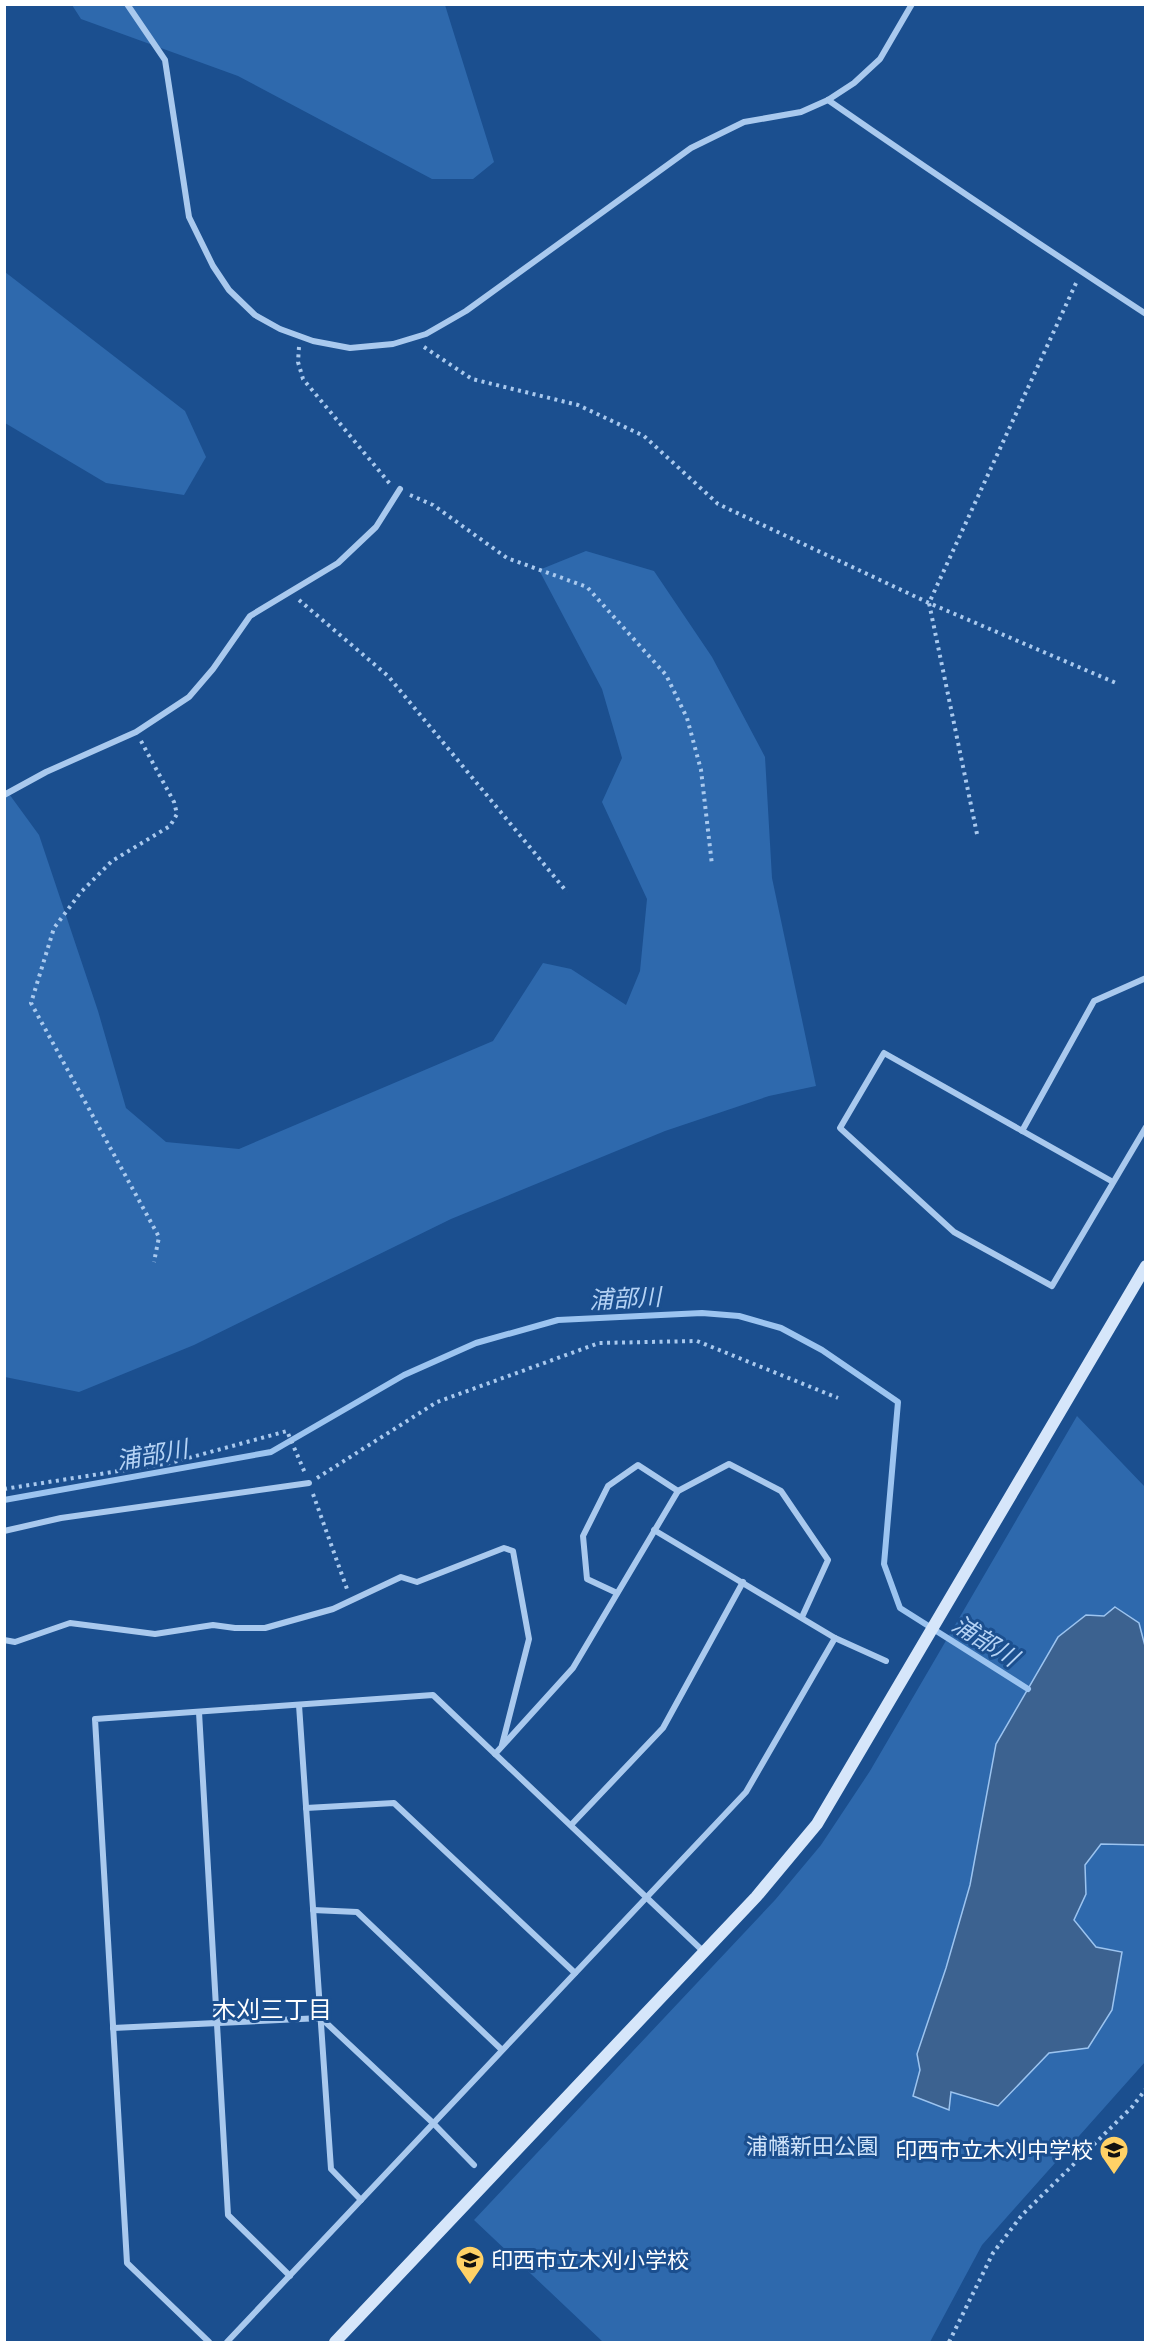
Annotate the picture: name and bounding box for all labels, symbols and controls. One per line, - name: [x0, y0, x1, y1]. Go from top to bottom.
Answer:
- water label: 浦部川: [588, 1279, 665, 1318]
- water label: 浦部川: [113, 1431, 193, 1478]
- water label: 浦部川: [945, 1607, 1028, 1676]
- district label: 木刈三丁目: [212, 1992, 332, 2027]
- park label: 浦幡新田公園: [746, 2130, 878, 2162]
- place label: 印西市立木刈中学校: [895, 2134, 1093, 2166]
- school or university icon: 印西市立木刈中学校: [1098, 2134, 1130, 2176]
- school or university icon: 印西市立木刈小学校: [454, 2244, 486, 2286]
- place label: 印西市立木刈小学校: [491, 2244, 689, 2276]

